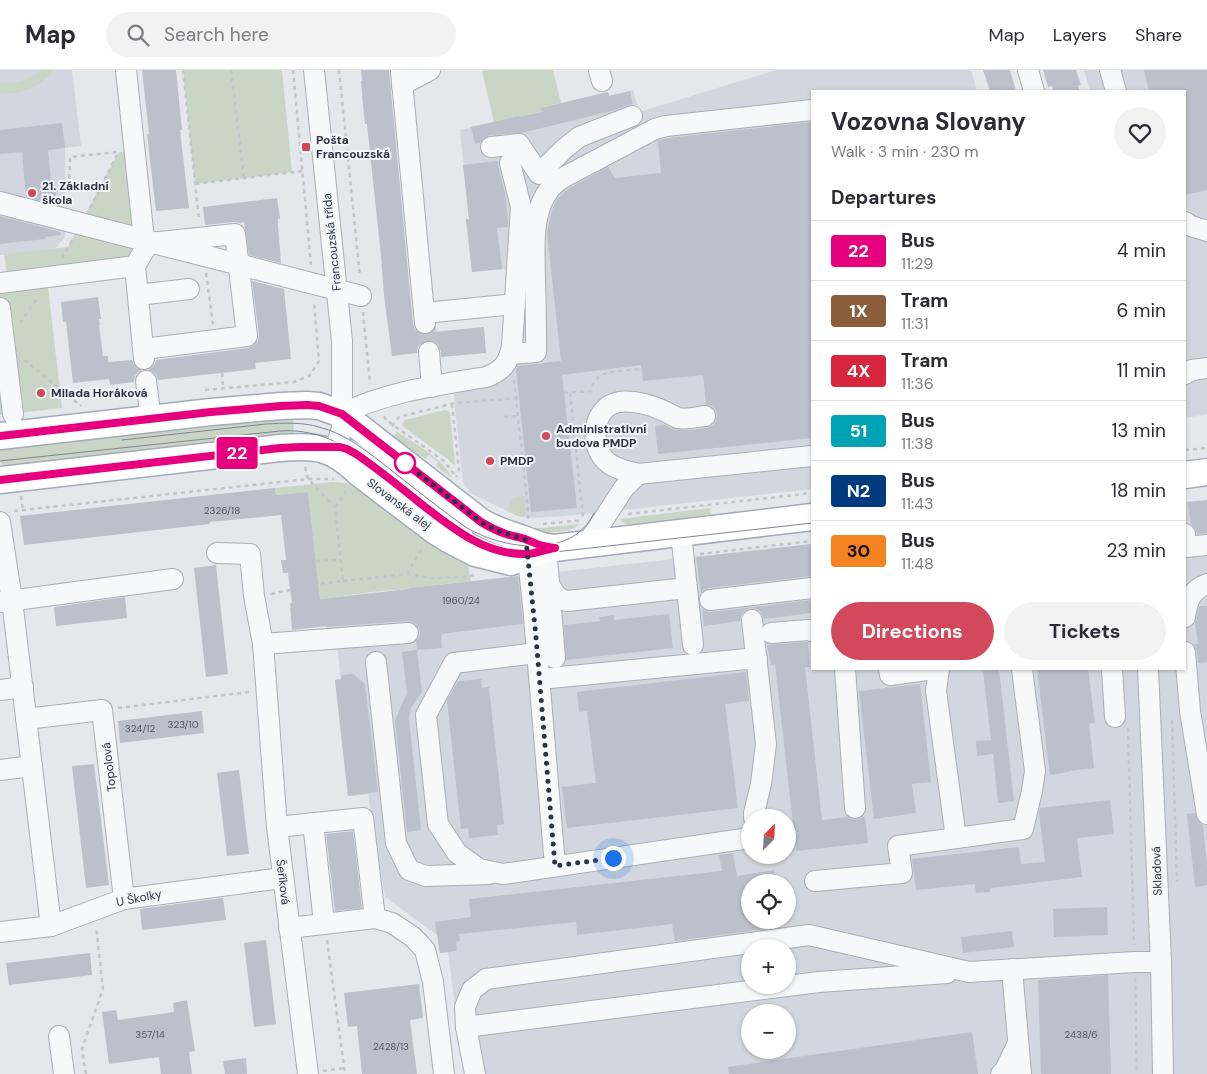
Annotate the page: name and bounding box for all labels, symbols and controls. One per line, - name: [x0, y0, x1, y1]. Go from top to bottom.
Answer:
- search box: [106, 12, 456, 57]
- text: Map: [25, 19, 76, 50]
- icon: search: [124, 21, 152, 49]
- text: Search here: [164, 22, 269, 47]
- text: Map: [989, 23, 1025, 47]
- text: Layers: [1053, 23, 1107, 47]
- text: Share: [1135, 23, 1182, 47]
- text: Vozovna Slovany: [831, 106, 1026, 137]
- button: heart: [1114, 107, 1166, 159]
- place label: Pošta Francouzská: [316, 132, 390, 162]
- marker: Pošta Francouzská: [300, 141, 312, 153]
- text: Walk · 3 min · 230 m: [831, 141, 979, 162]
- place label: 21. Základní škola: [42, 178, 110, 208]
- text: Departures: [831, 185, 936, 210]
- marker: 21. Základní škola: [26, 187, 38, 199]
- street label: Francouzská třída: [319, 192, 345, 292]
- text: Bus: [901, 228, 935, 253]
- text: 4 min: [1117, 238, 1166, 263]
- text: 22: [848, 239, 869, 263]
- text: 11:29: [901, 253, 933, 274]
- text: Tram: [901, 288, 948, 313]
- text: 6 min: [1117, 298, 1166, 323]
- text: 1X: [849, 299, 868, 323]
- text: 11:31: [901, 313, 928, 334]
- text: Tram: [901, 348, 948, 373]
- text: 11 min: [1117, 358, 1166, 383]
- text: 4X: [847, 359, 870, 383]
- text: 11:36: [901, 373, 934, 394]
- place label: Milada Horáková: [51, 385, 148, 401]
- marker: Milada Horáková: [35, 387, 47, 399]
- text: Bus: [901, 408, 935, 433]
- text: 13 min: [1111, 418, 1166, 443]
- text: 51: [850, 419, 867, 443]
- place label: Administrativní budova PMDP: [556, 421, 647, 451]
- marker: Administrativní budova PMDP: [540, 430, 552, 442]
- text: 11:38: [901, 433, 933, 454]
- line badge: 22: [214, 437, 260, 469]
- text: 22: [227, 441, 247, 465]
- unlabelled marker: [394, 452, 416, 474]
- place label: PMDP: [500, 453, 534, 469]
- marker: PMDP: [484, 455, 496, 467]
- text: Bus: [901, 468, 935, 493]
- street label: Slovanská alej: [364, 475, 434, 533]
- text: 18 min: [1111, 478, 1166, 503]
- text: N2: [847, 479, 870, 503]
- text: 11:43: [901, 493, 933, 514]
- house number: 2326/18: [204, 504, 240, 517]
- text: Bus: [901, 528, 935, 553]
- text: 23 min: [1106, 538, 1166, 563]
- text: 30: [847, 539, 870, 563]
- text: 11:48: [901, 553, 934, 574]
- house number: 1960/24: [442, 594, 480, 607]
- button: Directions: [831, 602, 994, 660]
- button: Tickets: [1004, 602, 1166, 660]
- house number: 323/10: [168, 718, 199, 731]
- house number: 324/12: [125, 722, 155, 735]
- street label: Topolová: [98, 741, 120, 793]
- north arrow: [741, 809, 796, 864]
- map controls: [741, 809, 796, 1059]
- your location: [601, 846, 626, 871]
- street label: Skladová: [1148, 846, 1166, 896]
- street label: Šeříková: [272, 858, 294, 906]
- button: locate: [741, 874, 796, 929]
- street label: U Školky: [115, 886, 163, 910]
- button: +: [741, 939, 796, 994]
- button: −: [741, 1004, 796, 1059]
- house number: 357/14: [135, 1028, 165, 1041]
- house number: 2438/6: [1064, 1028, 1098, 1041]
- house number: 2428/13: [373, 1040, 409, 1053]

